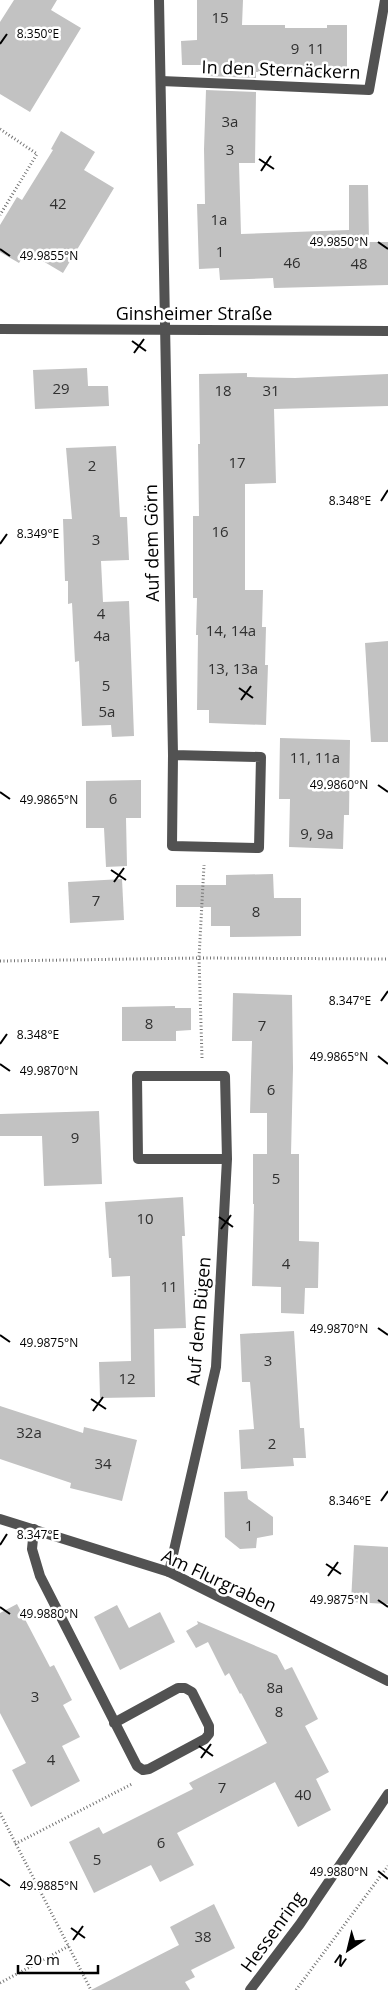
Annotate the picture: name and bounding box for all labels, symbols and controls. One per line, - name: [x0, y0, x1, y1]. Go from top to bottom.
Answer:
- house number: 15: [211, 7, 229, 27]
- text: 8.350°E: [17, 25, 59, 42]
- house number: 9: [291, 38, 299, 58]
- house number: 11: [307, 38, 325, 58]
- street label: In den Sternäckern: [201, 54, 361, 84]
- house number: 3a: [222, 111, 238, 131]
- house number: 3: [226, 139, 234, 159]
- house number: 42: [49, 193, 67, 213]
- house number: 1a: [211, 209, 227, 229]
- text: 49.9850°N: [310, 233, 368, 250]
- house number: 1: [216, 241, 224, 261]
- text: 49.9855°N: [20, 247, 78, 264]
- house number: 46: [283, 252, 301, 272]
- house number: 48: [350, 253, 368, 273]
- street label: Ginsheimer Straße: [116, 301, 272, 325]
- house number: 29: [52, 378, 70, 398]
- house number: 18: [214, 380, 232, 400]
- house number: 31: [262, 380, 280, 400]
- house number: 17: [228, 452, 246, 472]
- house number: 2: [88, 455, 96, 475]
- street label: Auf dem Görn: [138, 484, 164, 602]
- text: 8.348°E: [329, 492, 371, 509]
- house number: 16: [211, 521, 229, 541]
- text: 8.349°E: [17, 525, 59, 542]
- house number: 3: [92, 529, 100, 549]
- house number: 4: [97, 603, 106, 623]
- house number: 14, 14a: [206, 620, 256, 640]
- house number: 4a: [94, 625, 110, 645]
- house number: 13, 13a: [208, 658, 258, 678]
- house number: 5: [102, 675, 110, 695]
- house number: 5a: [99, 701, 115, 721]
- house number: 11, 11a: [290, 747, 340, 767]
- text: 49.9860°N: [310, 776, 368, 793]
- house number: 6: [109, 788, 117, 808]
- text: 49.9865°N: [20, 791, 78, 808]
- house number: 9, 9a: [300, 823, 334, 843]
- house number: 7: [92, 890, 100, 910]
- house number: 8: [252, 901, 260, 921]
- text: 8.347°E: [329, 992, 371, 1009]
- house number: 8: [145, 1013, 153, 1033]
- house number: 7: [258, 1015, 266, 1035]
- text: 8.348°E: [17, 1026, 59, 1043]
- text: 49.9865°N: [310, 1048, 368, 1065]
- text: 49.9870°N: [20, 1062, 78, 1079]
- house number: 6: [267, 1079, 275, 1099]
- house number: 9: [71, 1127, 79, 1147]
- house number: 5: [272, 1168, 280, 1188]
- house number: 10: [136, 1208, 154, 1228]
- house number: 4: [282, 1253, 291, 1273]
- street label: Auf dem Bügen: [180, 1256, 216, 1386]
- house number: 11: [160, 1276, 178, 1296]
- text: 49.9870°N: [310, 1320, 368, 1337]
- text: 49.9875°N: [20, 1334, 78, 1351]
- house number: 3: [264, 1350, 272, 1370]
- house number: 12: [118, 1368, 136, 1388]
- house number: 32a: [16, 1422, 42, 1442]
- house number: 2: [268, 1433, 276, 1453]
- house number: 34: [94, 1453, 112, 1473]
- text: 8.346°E: [329, 1492, 371, 1509]
- house number: 1: [245, 1515, 253, 1535]
- text: 8.347°E: [17, 1526, 59, 1543]
- street label: Am Flurgraben: [158, 1543, 281, 1617]
- text: 49.9875°N: [310, 1591, 368, 1608]
- text: 49.9880°N: [20, 1605, 78, 1622]
- house number: 8a: [267, 1677, 283, 1697]
- house number: 3: [31, 1686, 39, 1706]
- house number: 8: [275, 1701, 283, 1721]
- house number: 4: [47, 1749, 56, 1769]
- house number: 7: [218, 1777, 226, 1797]
- house number: 40: [294, 1784, 312, 1804]
- house number: 6: [157, 1832, 165, 1852]
- house number: 5: [93, 1849, 101, 1869]
- text: 49.9880°N: [310, 1863, 368, 1880]
- text: 49.9885°N: [20, 1877, 78, 1894]
- street label: Hessenring: [235, 1886, 310, 1977]
- north arrow: [323, 1925, 373, 1975]
- house number: 38: [194, 1926, 212, 1946]
- scale bar: [18, 1942, 98, 1974]
- text: 20 m: [25, 1949, 60, 1969]
- text: N: [330, 1950, 350, 1972]

